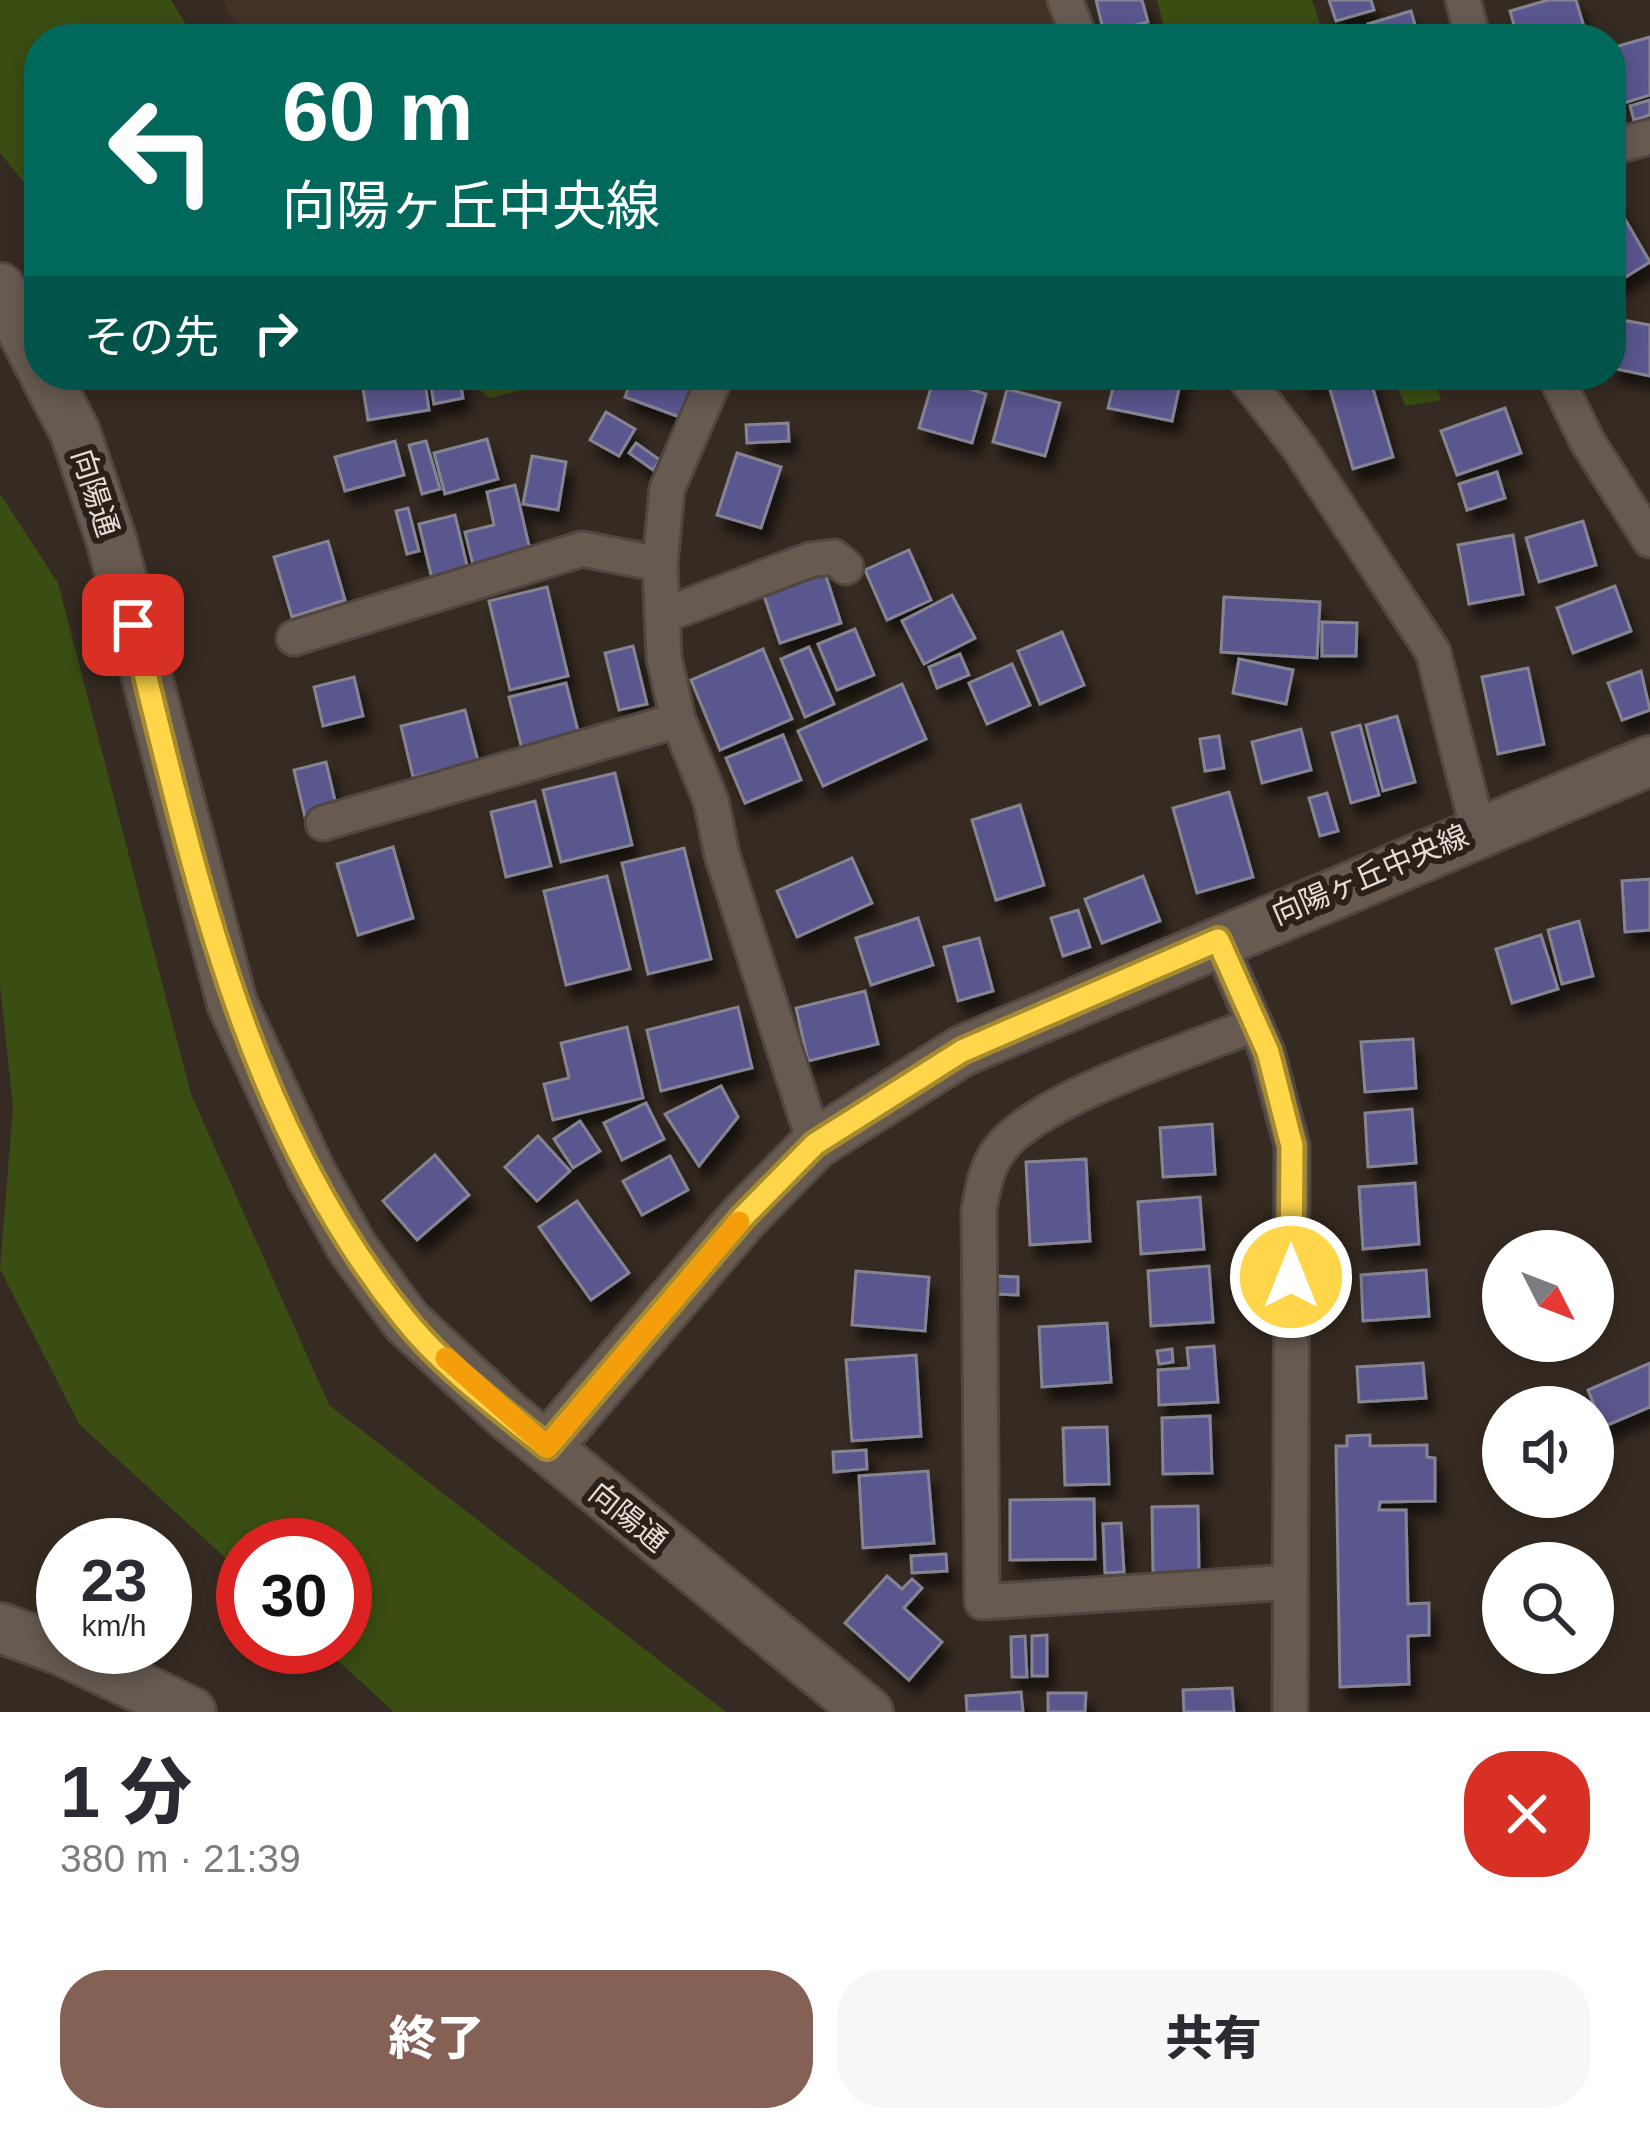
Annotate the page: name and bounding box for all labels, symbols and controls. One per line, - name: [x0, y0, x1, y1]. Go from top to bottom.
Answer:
- text: 60 m: [282, 64, 473, 158]
- icon: left: [84, 72, 240, 228]
- text: 向陽ヶ丘中央線: [282, 176, 660, 236]
- icon: right: [243, 300, 309, 366]
- text: その先: [84, 312, 219, 363]
- street label: 向陽通: [66, 445, 125, 541]
- pin: [82, 574, 184, 676]
- icon: arrive: [100, 592, 166, 658]
- street label: 向陽ヶ丘中央線: [1267, 818, 1473, 931]
- position arrow: [1228, 1214, 1354, 1340]
- north arrow: [1482, 1230, 1614, 1362]
- map controls: [1482, 1230, 1614, 1674]
- button: sound: [1482, 1386, 1614, 1518]
- street label: 向陽通: [583, 1475, 674, 1558]
- speed limit sign: 30: [216, 1518, 372, 1674]
- button: search: [1482, 1542, 1614, 1674]
- text: 23: [81, 1547, 147, 1614]
- text: km/h: [81, 1609, 147, 1642]
- button: close: [1464, 1751, 1590, 1877]
- text: 1 分: [60, 1752, 192, 1832]
- text: 380 m · 21:39: [60, 1837, 301, 1880]
- button: 終了: [60, 1970, 813, 2108]
- button: 共有: [837, 1970, 1590, 2108]

